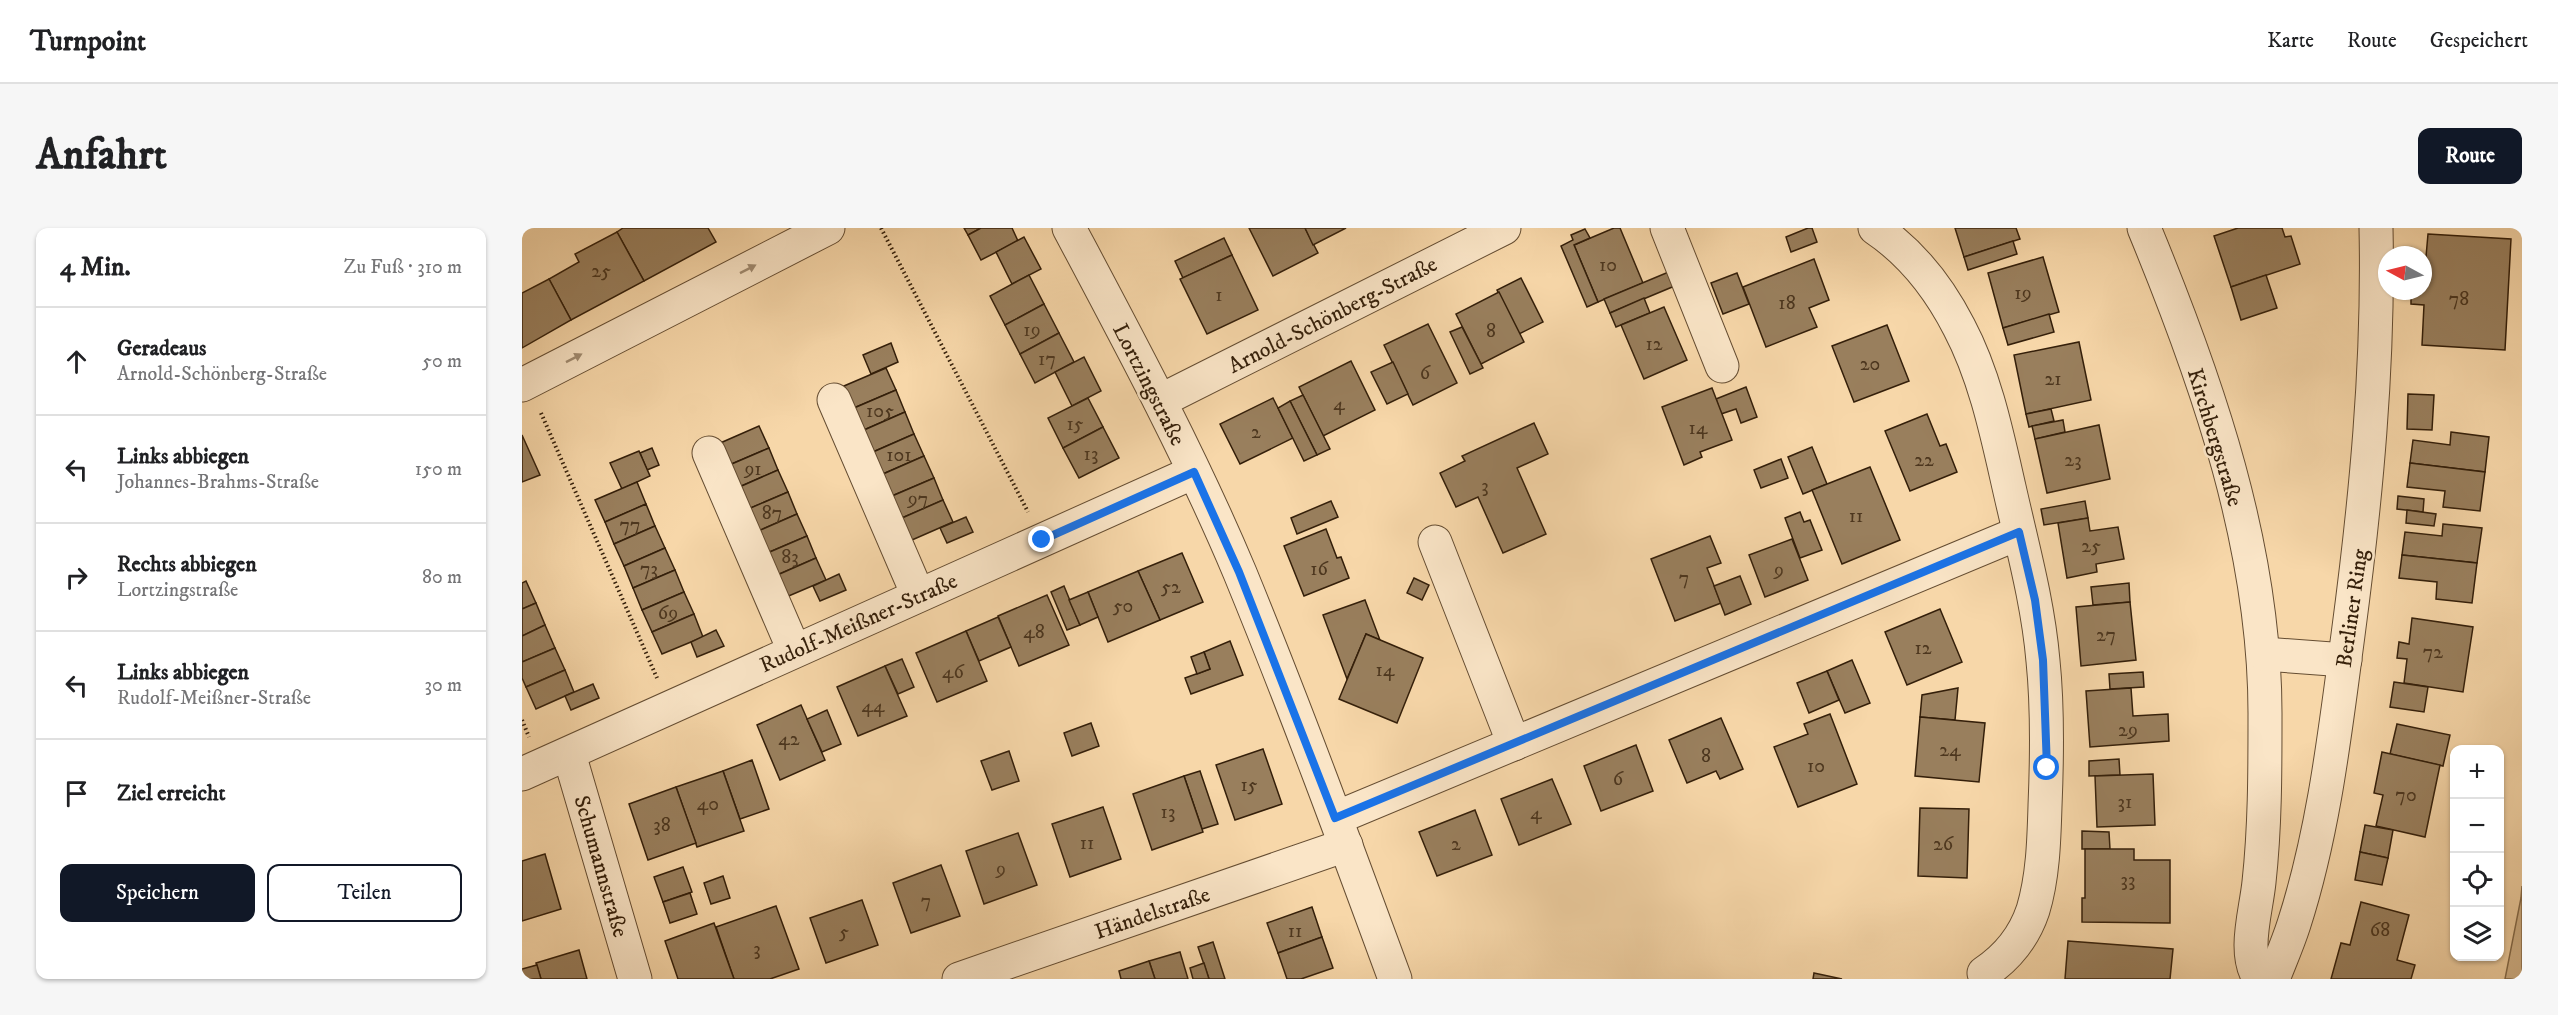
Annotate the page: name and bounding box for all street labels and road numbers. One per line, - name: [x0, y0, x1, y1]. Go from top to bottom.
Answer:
- street label: Arnold-Schönberg-Straße: [1224, 251, 1442, 380]
- street label: Lortzingstraße: [1106, 319, 1191, 450]
- street label: Kirchbergstraße: [2181, 365, 2248, 510]
- street label: Berliner Ring: [2331, 547, 2374, 669]
- street label: Rudolf-Meißner-Straße: [756, 568, 962, 679]
- street label: Schumannstraße: [567, 792, 634, 940]
- street label: Händelstraße: [1091, 881, 1214, 946]

